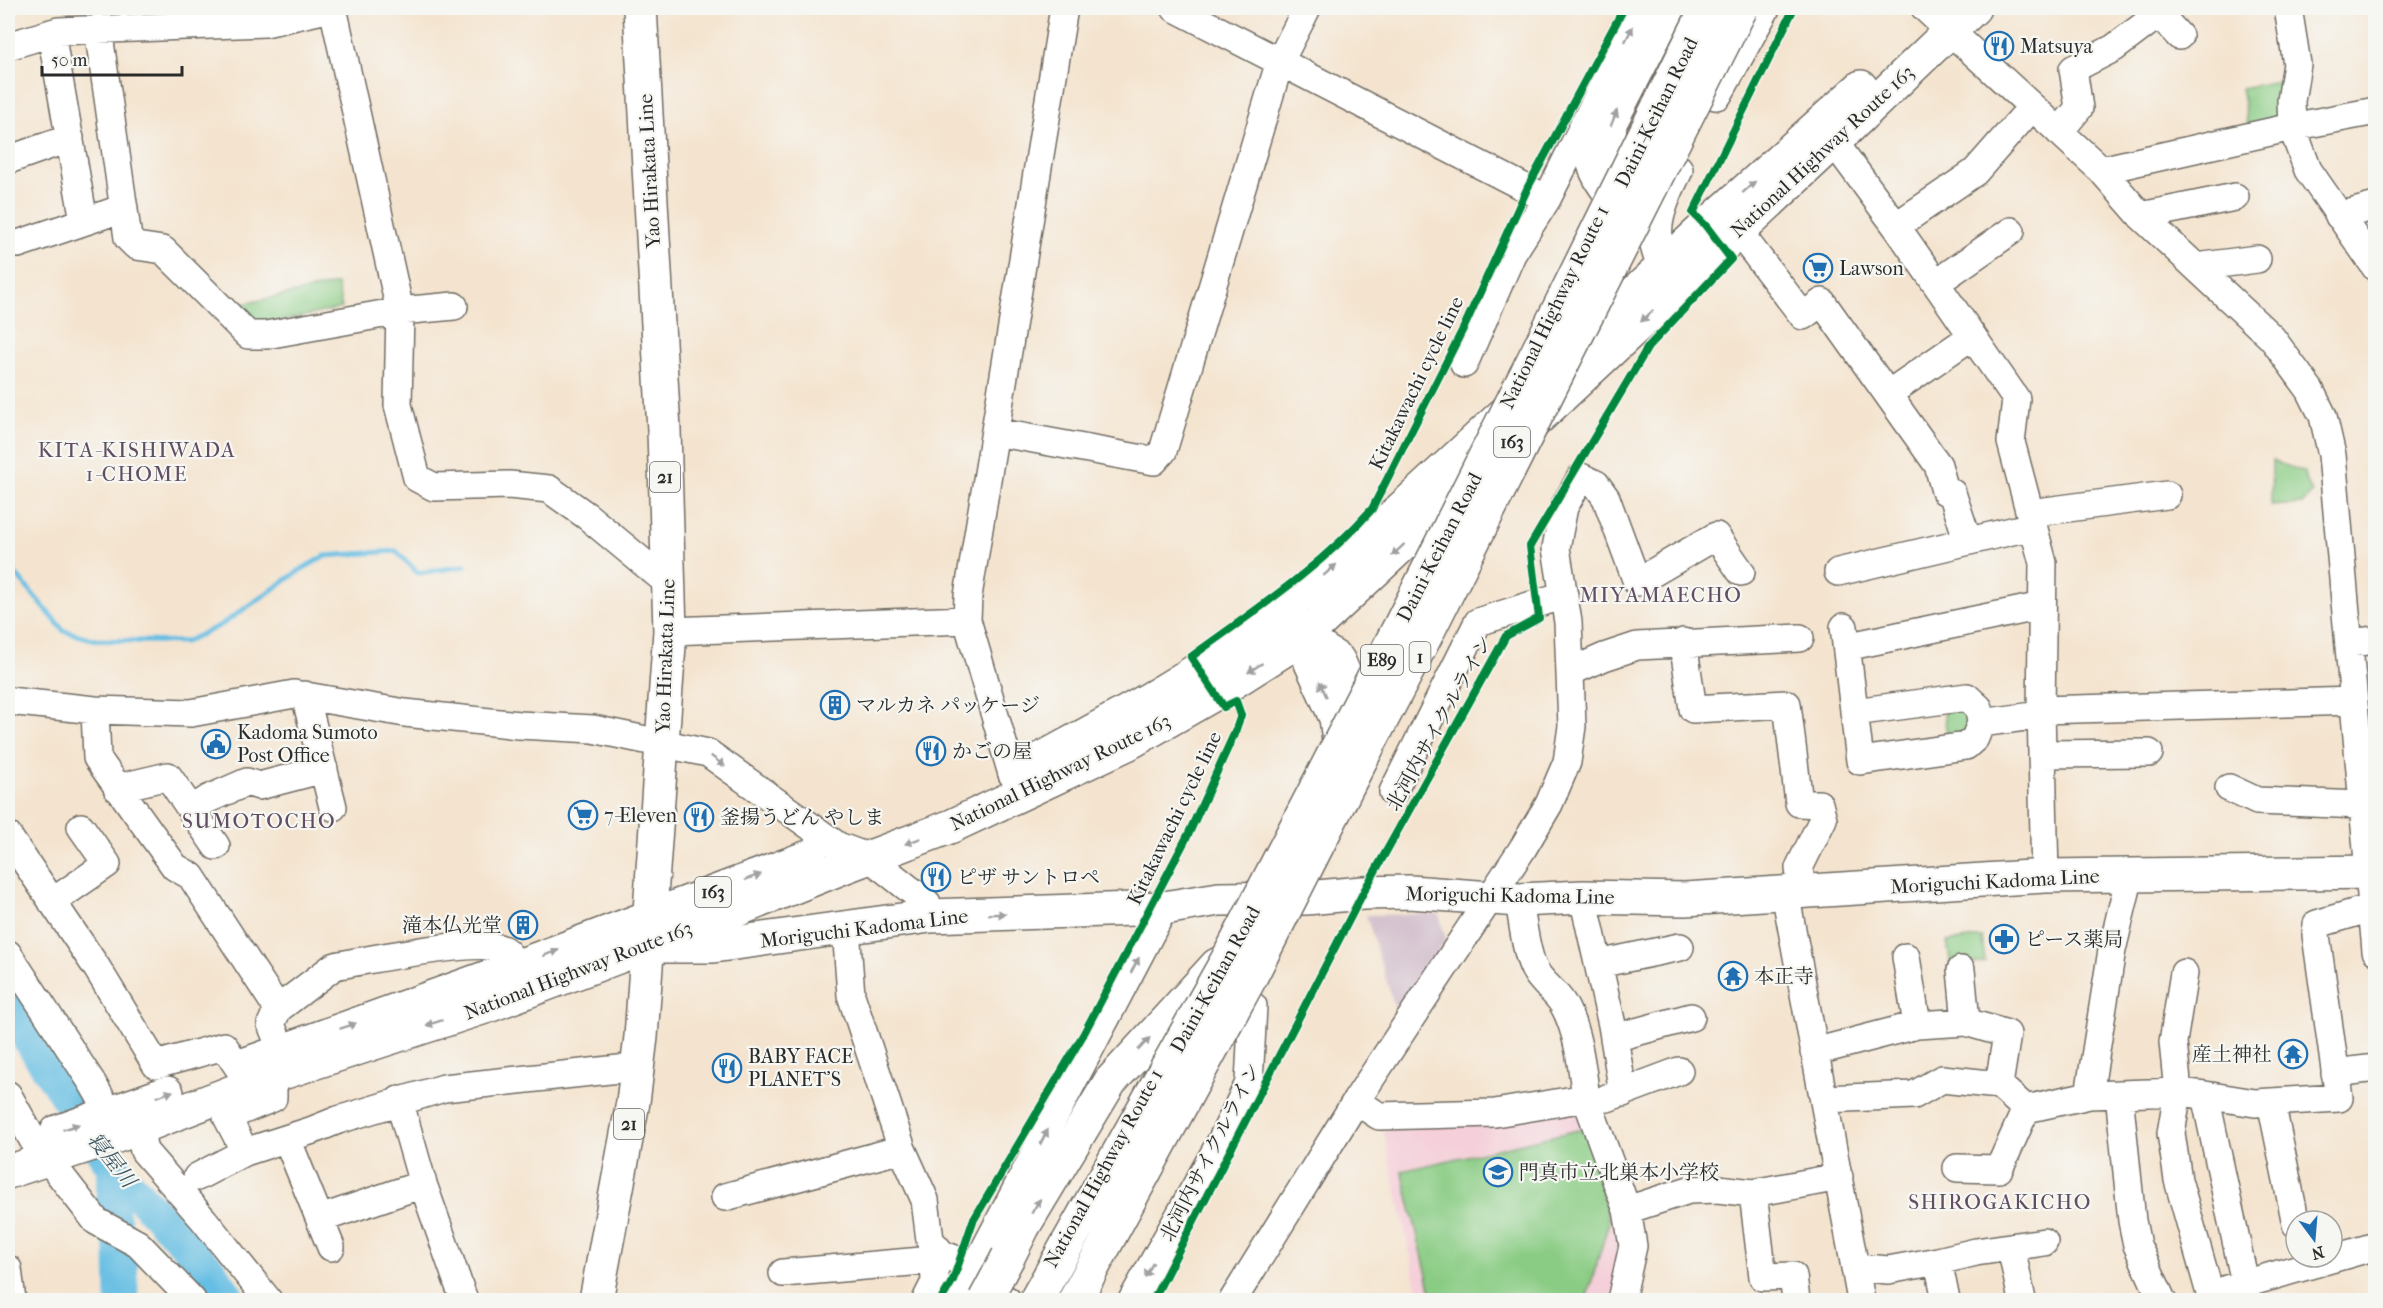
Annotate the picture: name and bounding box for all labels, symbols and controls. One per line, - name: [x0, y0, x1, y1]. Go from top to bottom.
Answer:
- one-way arrow: [1624, 25, 1634, 42]
- restaurant icon: Matsuya: [1983, 30, 2015, 62]
- street label: Daini-Keihan Road: [1610, 32, 1703, 191]
- place label: Matsuya: [2020, 35, 2094, 58]
- scale bar: [42, 39, 182, 77]
- text: 50 m: [51, 50, 88, 71]
- street label: National Highway Route 163: [1726, 60, 1919, 242]
- street label: Yao Hirakata Line: [634, 93, 665, 250]
- one-way arrow: [1609, 108, 1619, 126]
- one-way arrow: [1742, 180, 1757, 194]
- street label: National Highway Route 1: [1495, 202, 1614, 413]
- supermarket icon: Lawson: [1802, 252, 1834, 284]
- place label: Lawson: [1839, 257, 1904, 280]
- street label: Kitakawachi cycle line: [1364, 293, 1468, 474]
- one-way arrow: [1639, 309, 1654, 323]
- road number: 163: [1494, 427, 1530, 457]
- district label: KITA-KISHIWADA 1-CHOME: [38, 438, 236, 486]
- road number: 21: [650, 462, 680, 492]
- street label: Daini-Keihan Road: [1392, 468, 1487, 626]
- one-way arrow: [1390, 543, 1405, 557]
- one-way arrow: [1322, 564, 1337, 577]
- street label: Yao Hirakata Line: [651, 578, 680, 735]
- district label: MIYAMAECHO: [1580, 583, 1742, 607]
- street label: 北河内サイクルライン: [1382, 632, 1497, 815]
- road number: 1: [1410, 642, 1430, 672]
- road number: E89: [1361, 645, 1403, 675]
- one-way arrow: [1246, 663, 1263, 674]
- one-way arrow: [1317, 680, 1327, 698]
- building icon: マルカネ パッケージ: [819, 689, 851, 721]
- place label: マルカネ パッケージ: [856, 694, 1040, 717]
- street label: National Highway Route 163: [946, 709, 1174, 836]
- place label: Kadoma Sumoto Post Office: [237, 721, 378, 767]
- public building icon: Kadoma Sumoto Post Office: [200, 728, 232, 760]
- street label: Kitakawachi cycle line: [1122, 728, 1226, 909]
- restaurant icon: かごの屋: [915, 735, 947, 767]
- place label: かごの屋: [952, 740, 1032, 763]
- one-way arrow: [710, 755, 726, 767]
- supermarket icon: 7-Eleven: [567, 799, 599, 831]
- restaurant icon: 釜揚うどん やしま: [683, 801, 715, 833]
- place label: 7-Eleven: [604, 804, 678, 827]
- place label: 釜揚うどん やしま: [720, 806, 884, 829]
- district label: SUMOTOCHO: [182, 809, 336, 833]
- one-way arrow: [903, 836, 921, 846]
- restaurant icon: ピザ サントロペ: [920, 861, 952, 893]
- street label: Moriguchi Kadoma Line: [1890, 865, 2100, 898]
- place label: ピザ サントロペ: [957, 866, 1100, 889]
- one-way arrow: [745, 872, 763, 882]
- road number: 163: [695, 877, 731, 907]
- street label: Moriguchi Kadoma Line: [1405, 882, 1615, 909]
- street label: Daini-Keihan Road: [1166, 901, 1266, 1057]
- street label: Moriguchi Kadoma Line: [759, 904, 969, 953]
- building icon: 滝本仏光堂: [507, 909, 539, 941]
- one-way arrow: [987, 909, 1006, 919]
- place label: 滝本仏光堂: [402, 914, 502, 937]
- street label: National Highway Route 163: [461, 916, 695, 1025]
- pharmacy icon: ピース薬局: [1988, 923, 2020, 955]
- place label: ピース薬局: [2025, 928, 2123, 951]
- one-way arrow: [542, 948, 560, 958]
- one-way arrow: [1130, 956, 1139, 973]
- temple icon: 本正寺: [1717, 960, 1749, 992]
- place label: 本正寺: [1754, 965, 1814, 988]
- one-way arrow: [425, 1019, 443, 1029]
- one-way arrow: [339, 1020, 357, 1030]
- one-way arrow: [1137, 1037, 1151, 1052]
- temple icon: 産土神社: [2277, 1038, 2309, 1070]
- place label: 産土神社: [2192, 1043, 2272, 1066]
- place label: BABY FACE PLANET'S: [748, 1045, 853, 1091]
- restaurant icon: BABY FACE PLANET'S: [711, 1052, 743, 1084]
- street label: 北河内サイクルライン: [1155, 1059, 1265, 1245]
- street label: National Highway Route 1: [1039, 1065, 1168, 1271]
- one-way arrow: [156, 1088, 174, 1098]
- road number: 21: [614, 1109, 644, 1139]
- one-way arrow: [62, 1121, 80, 1131]
- water label: 寝屋川: [83, 1128, 142, 1194]
- one-way arrow: [1039, 1129, 1049, 1146]
- school or university icon: 門真市立北巣本小学校: [1482, 1156, 1514, 1188]
- place label: 門真市立北巣本小学校: [1519, 1161, 1719, 1184]
- district label: SHIROGAKICHO: [1908, 1190, 2092, 1214]
- one-way arrow: [1030, 1198, 1041, 1214]
- north arrow: [2284, 1209, 2344, 1269]
- text: N: [2309, 1242, 2326, 1264]
- one-way arrow: [1144, 1262, 1154, 1279]

